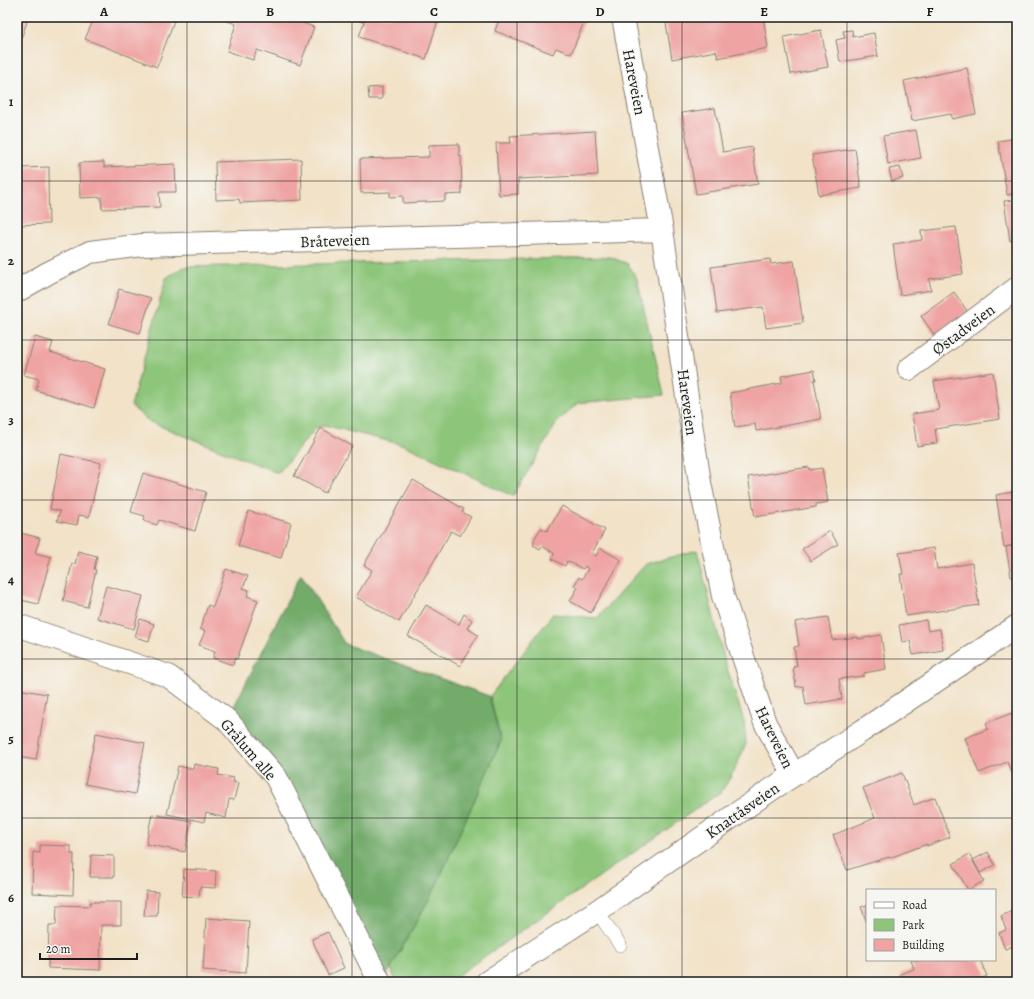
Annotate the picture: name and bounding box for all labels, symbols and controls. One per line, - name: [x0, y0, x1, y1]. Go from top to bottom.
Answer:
- text: A: [99, 3, 109, 20]
- text: B: [266, 3, 274, 20]
- text: C: [430, 3, 438, 20]
- text: D: [595, 3, 605, 20]
- text: E: [760, 3, 768, 20]
- text: F: [927, 3, 934, 20]
- street label: Hareveien: [617, 47, 651, 117]
- text: 1: [9, 93, 14, 110]
- street label: Bråteveien: [300, 229, 370, 253]
- text: 2: [8, 252, 15, 269]
- street label: Østadveien: [928, 299, 1000, 361]
- street label: Hareveien: [671, 368, 703, 437]
- text: 3: [8, 411, 14, 428]
- text: 4: [8, 571, 14, 588]
- street label: Hareveien: [750, 703, 799, 772]
- street label: Grålum alle: [215, 714, 281, 785]
- text: 5: [8, 730, 14, 747]
- street label: Knattåsveien: [701, 777, 784, 844]
- text: 6: [8, 889, 14, 906]
- legend: [866, 889, 996, 961]
- text: Road: [902, 897, 928, 913]
- text: Park: [902, 917, 925, 933]
- scale bar: [40, 935, 137, 961]
- text: Building: [902, 937, 944, 953]
- text: 20 m: [46, 941, 70, 957]

